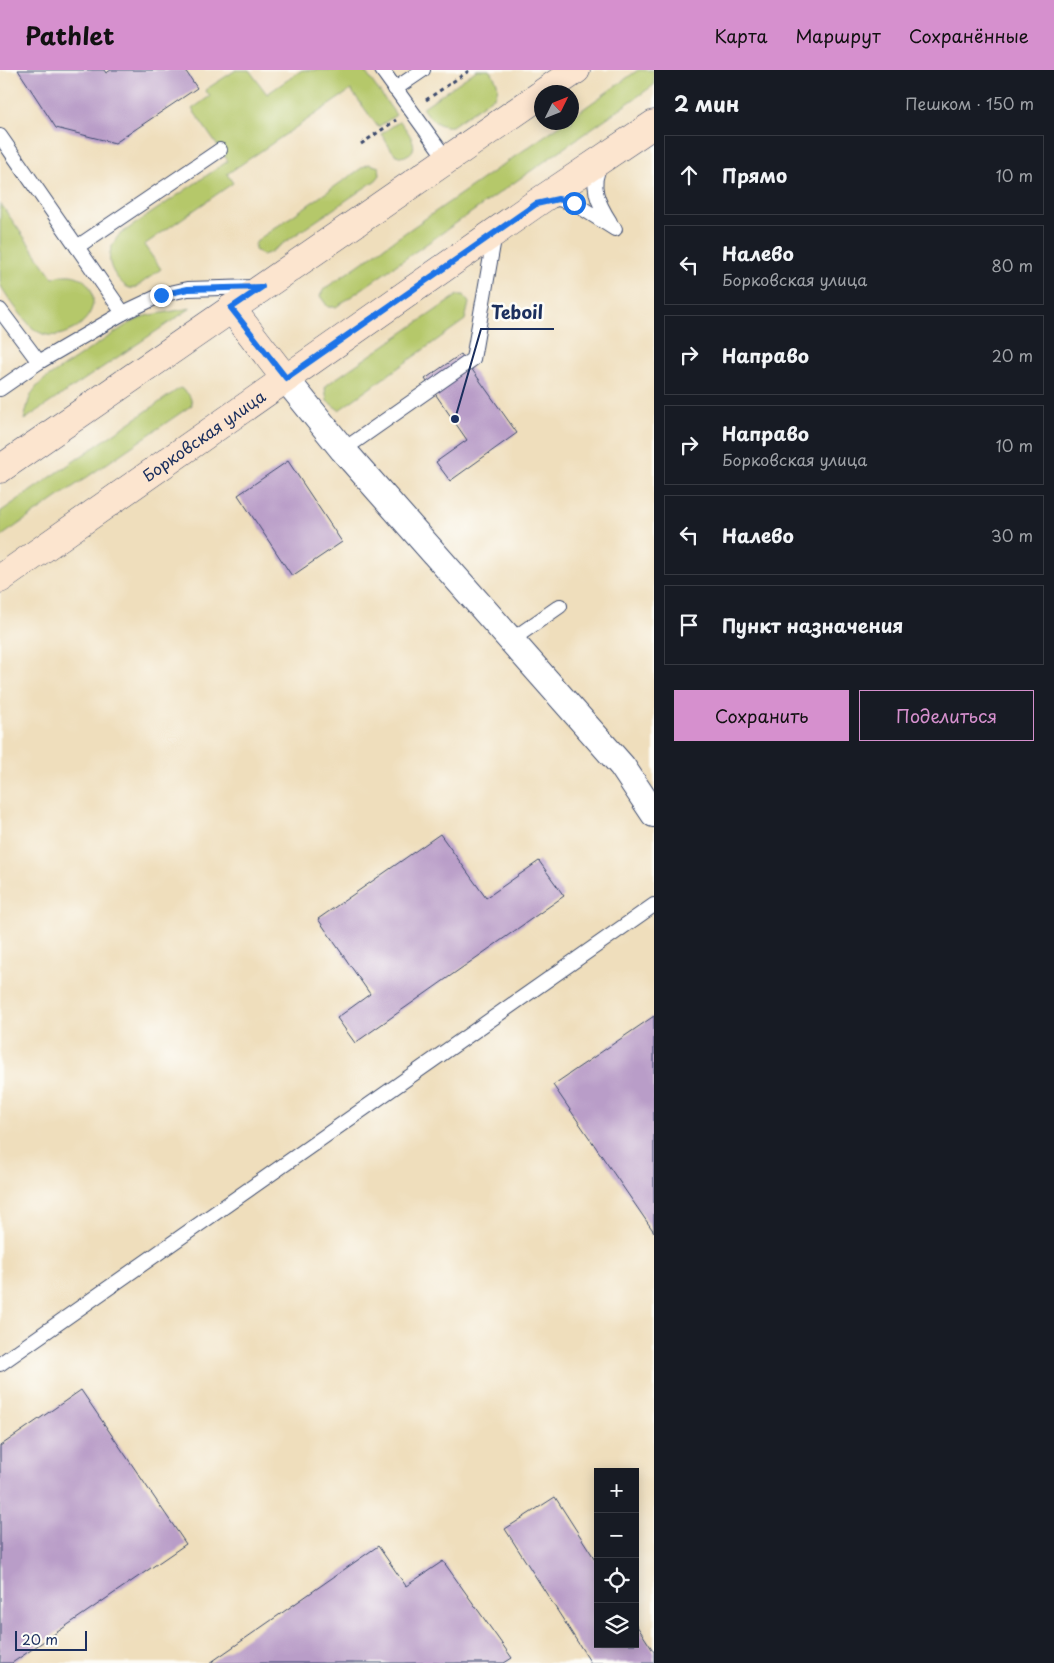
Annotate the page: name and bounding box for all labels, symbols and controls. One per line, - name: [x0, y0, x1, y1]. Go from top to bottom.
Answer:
- text: Pathlet: [25, 17, 115, 53]
- text: Карта: [715, 22, 767, 49]
- text: Маршрут: [795, 22, 881, 49]
- text: Сохранённые: [909, 22, 1029, 49]
- north arrow: [534, 85, 579, 130]
- text: 2 мин: [674, 87, 739, 119]
- text: Пешком · 150 m: [905, 91, 1034, 115]
- icon: ahead: [675, 161, 703, 189]
- text: Прямо: [722, 161, 787, 189]
- text: 10 m: [996, 163, 1033, 187]
- route start: [563, 192, 586, 215]
- text: Налево: [722, 239, 794, 267]
- icon: left: [675, 251, 703, 279]
- text: 80 m: [991, 253, 1033, 277]
- text: Борковская улица: [722, 267, 867, 291]
- route end: [150, 284, 173, 307]
- callout: Teboil: [481, 296, 554, 329]
- text: Teboil: [491, 298, 543, 325]
- icon: right: [675, 341, 703, 369]
- text: Направо: [722, 341, 809, 369]
- text: 20 m: [992, 343, 1033, 367]
- street label: Борковская улица: [137, 384, 270, 487]
- text: Направо: [722, 419, 809, 447]
- icon: right: [675, 431, 703, 459]
- text: 10 m: [996, 433, 1033, 457]
- text: Борковская улица: [722, 447, 867, 471]
- icon: left: [675, 521, 703, 549]
- text: Налево: [722, 521, 794, 549]
- text: 30 m: [991, 523, 1033, 547]
- icon: arrive: [675, 611, 703, 639]
- text: Пункт назначения: [722, 611, 903, 639]
- button: Сохранить: [674, 690, 849, 741]
- button: Поделиться: [859, 690, 1034, 741]
- map controls: [594, 1468, 639, 1648]
- button: +: [594, 1468, 639, 1513]
- button: −: [594, 1513, 639, 1558]
- button: locate: [594, 1558, 639, 1603]
- button: layers: [594, 1603, 639, 1648]
- scale bar: [15, 1628, 88, 1651]
- text: 20 m: [22, 1629, 58, 1650]

